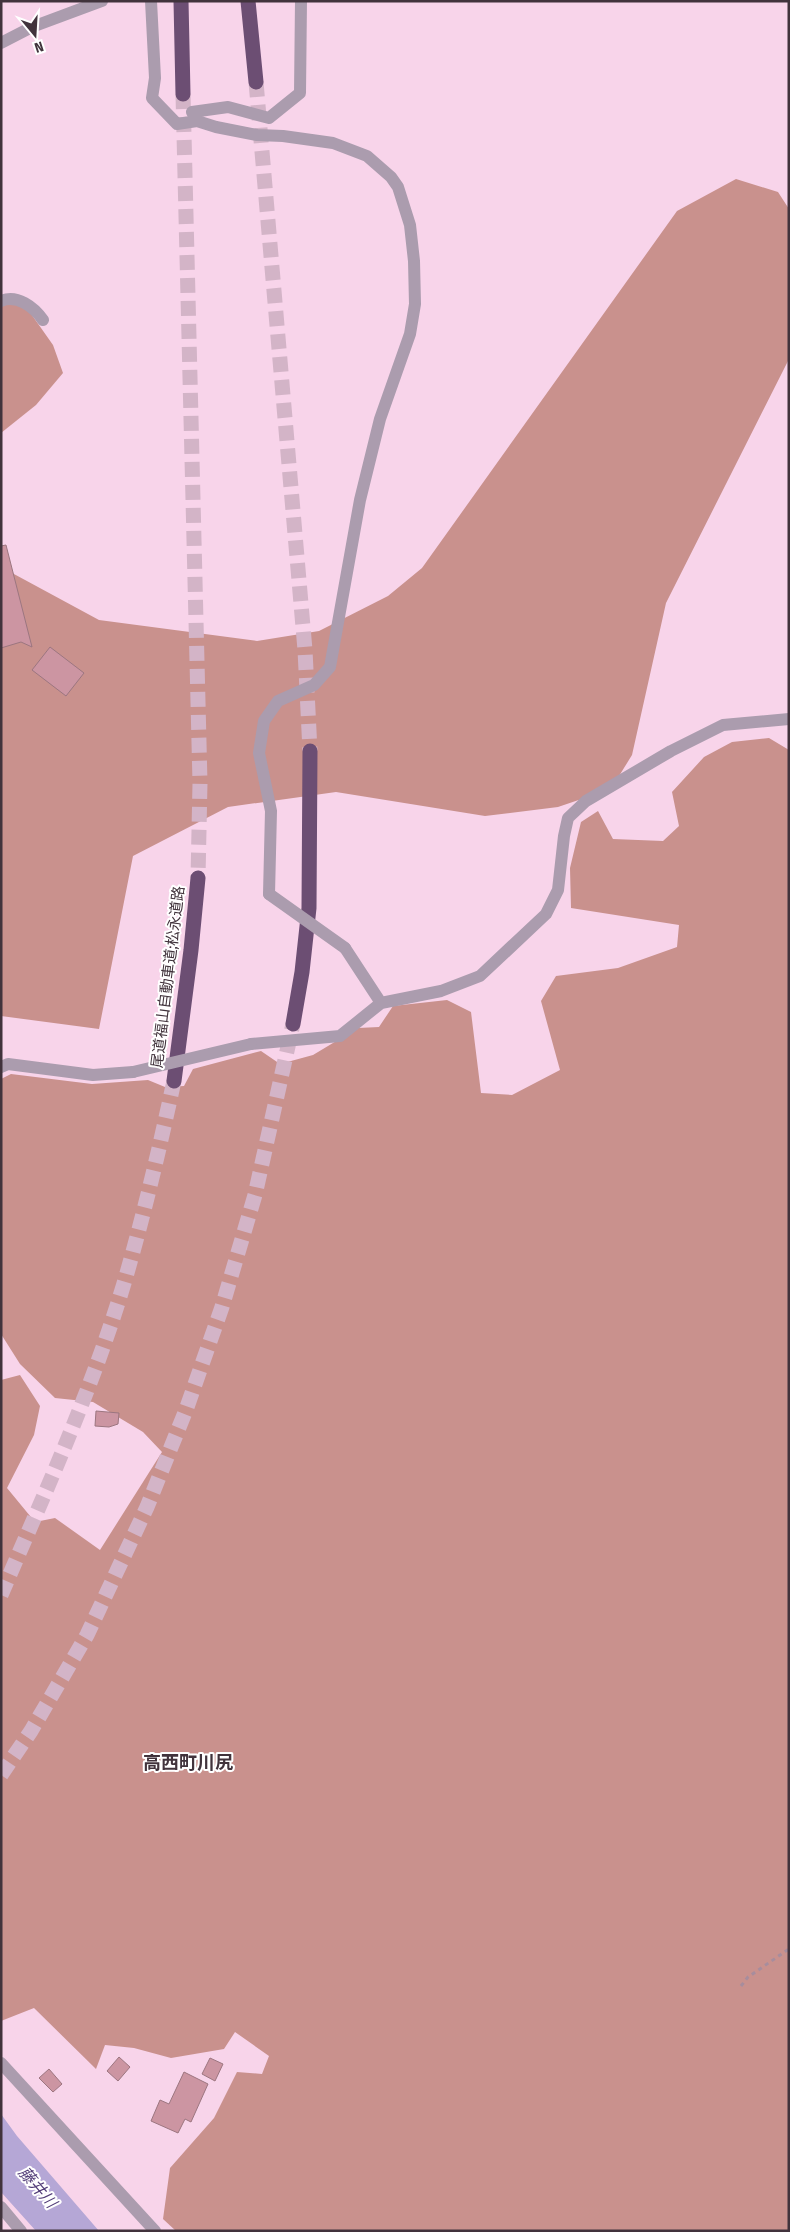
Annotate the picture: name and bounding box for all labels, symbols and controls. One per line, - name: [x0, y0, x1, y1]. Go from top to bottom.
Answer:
- north arrow: [10, 10, 60, 60]
- text: N: [32, 38, 45, 56]
- street label: 尾道福山自動車道;松永道路: [148, 885, 188, 1069]
- district label: 高西町川尻: [143, 1752, 233, 1774]
- water label: 藤井川: [15, 2163, 62, 2213]

